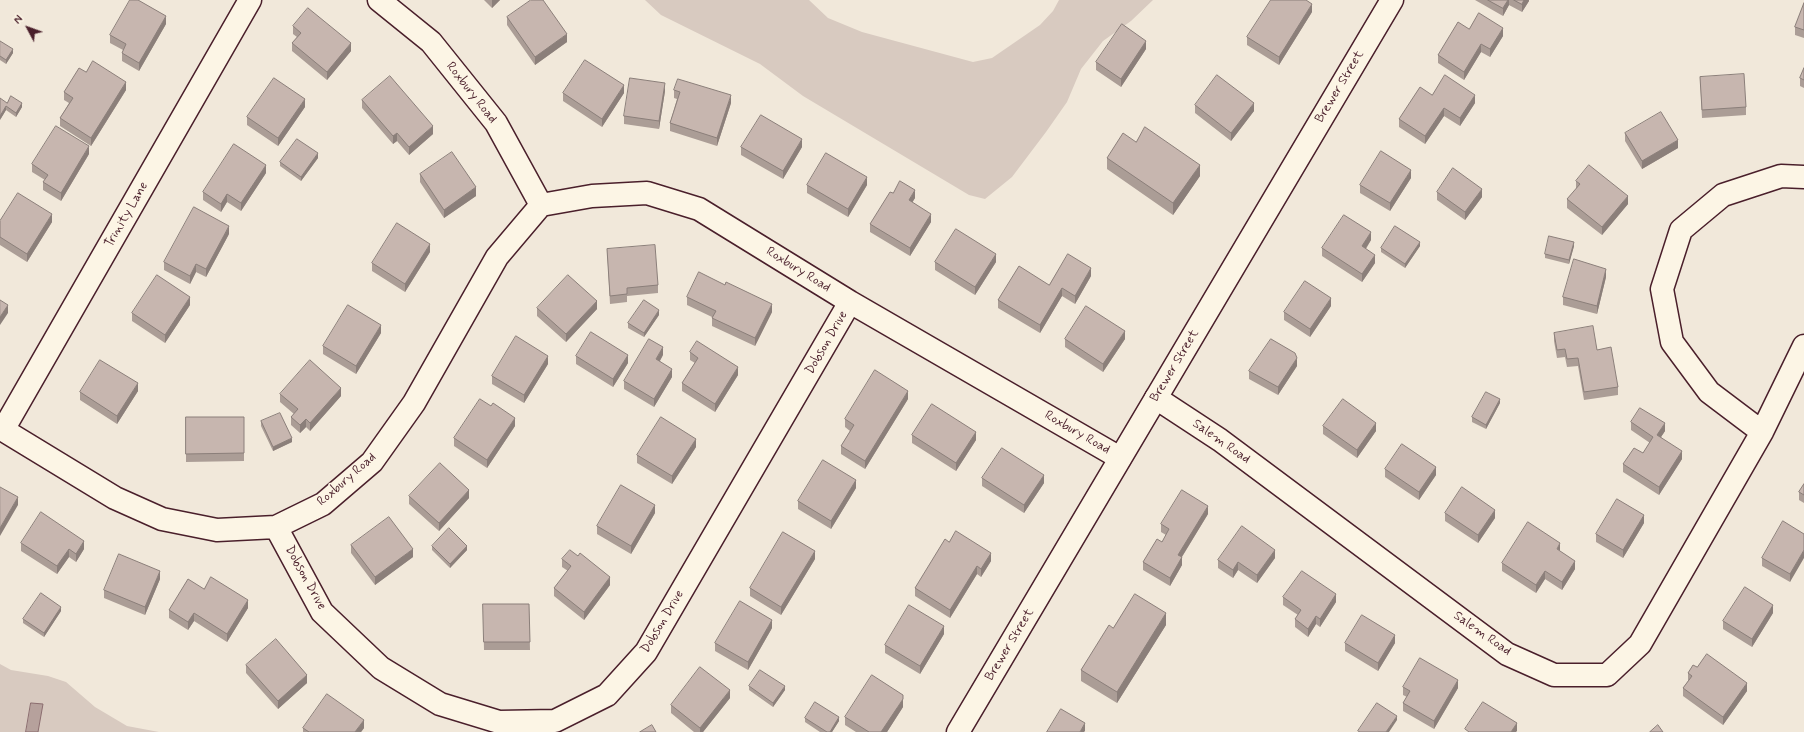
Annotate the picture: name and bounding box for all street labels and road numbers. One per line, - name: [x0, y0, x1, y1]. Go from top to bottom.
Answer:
- street label: Brewer Street: [1312, 48, 1368, 126]
- street label: Roxbury Road: [442, 59, 500, 127]
- street label: Trinity Lane: [102, 179, 152, 251]
- street label: Roxbury Road: [763, 244, 833, 296]
- street label: Dobson Drive: [803, 308, 851, 378]
- street label: Brewer Street: [1147, 327, 1203, 405]
- street label: Roxbury Road: [1041, 408, 1113, 458]
- street label: Salem Road: [1189, 416, 1253, 468]
- street label: Roxbury Road: [314, 450, 380, 510]
- street label: Dobson Drive: [281, 543, 329, 613]
- street label: Dobson Drive: [638, 588, 688, 656]
- street label: Brewer Street: [982, 606, 1038, 684]
- street label: Salem Road: [1450, 608, 1514, 660]

